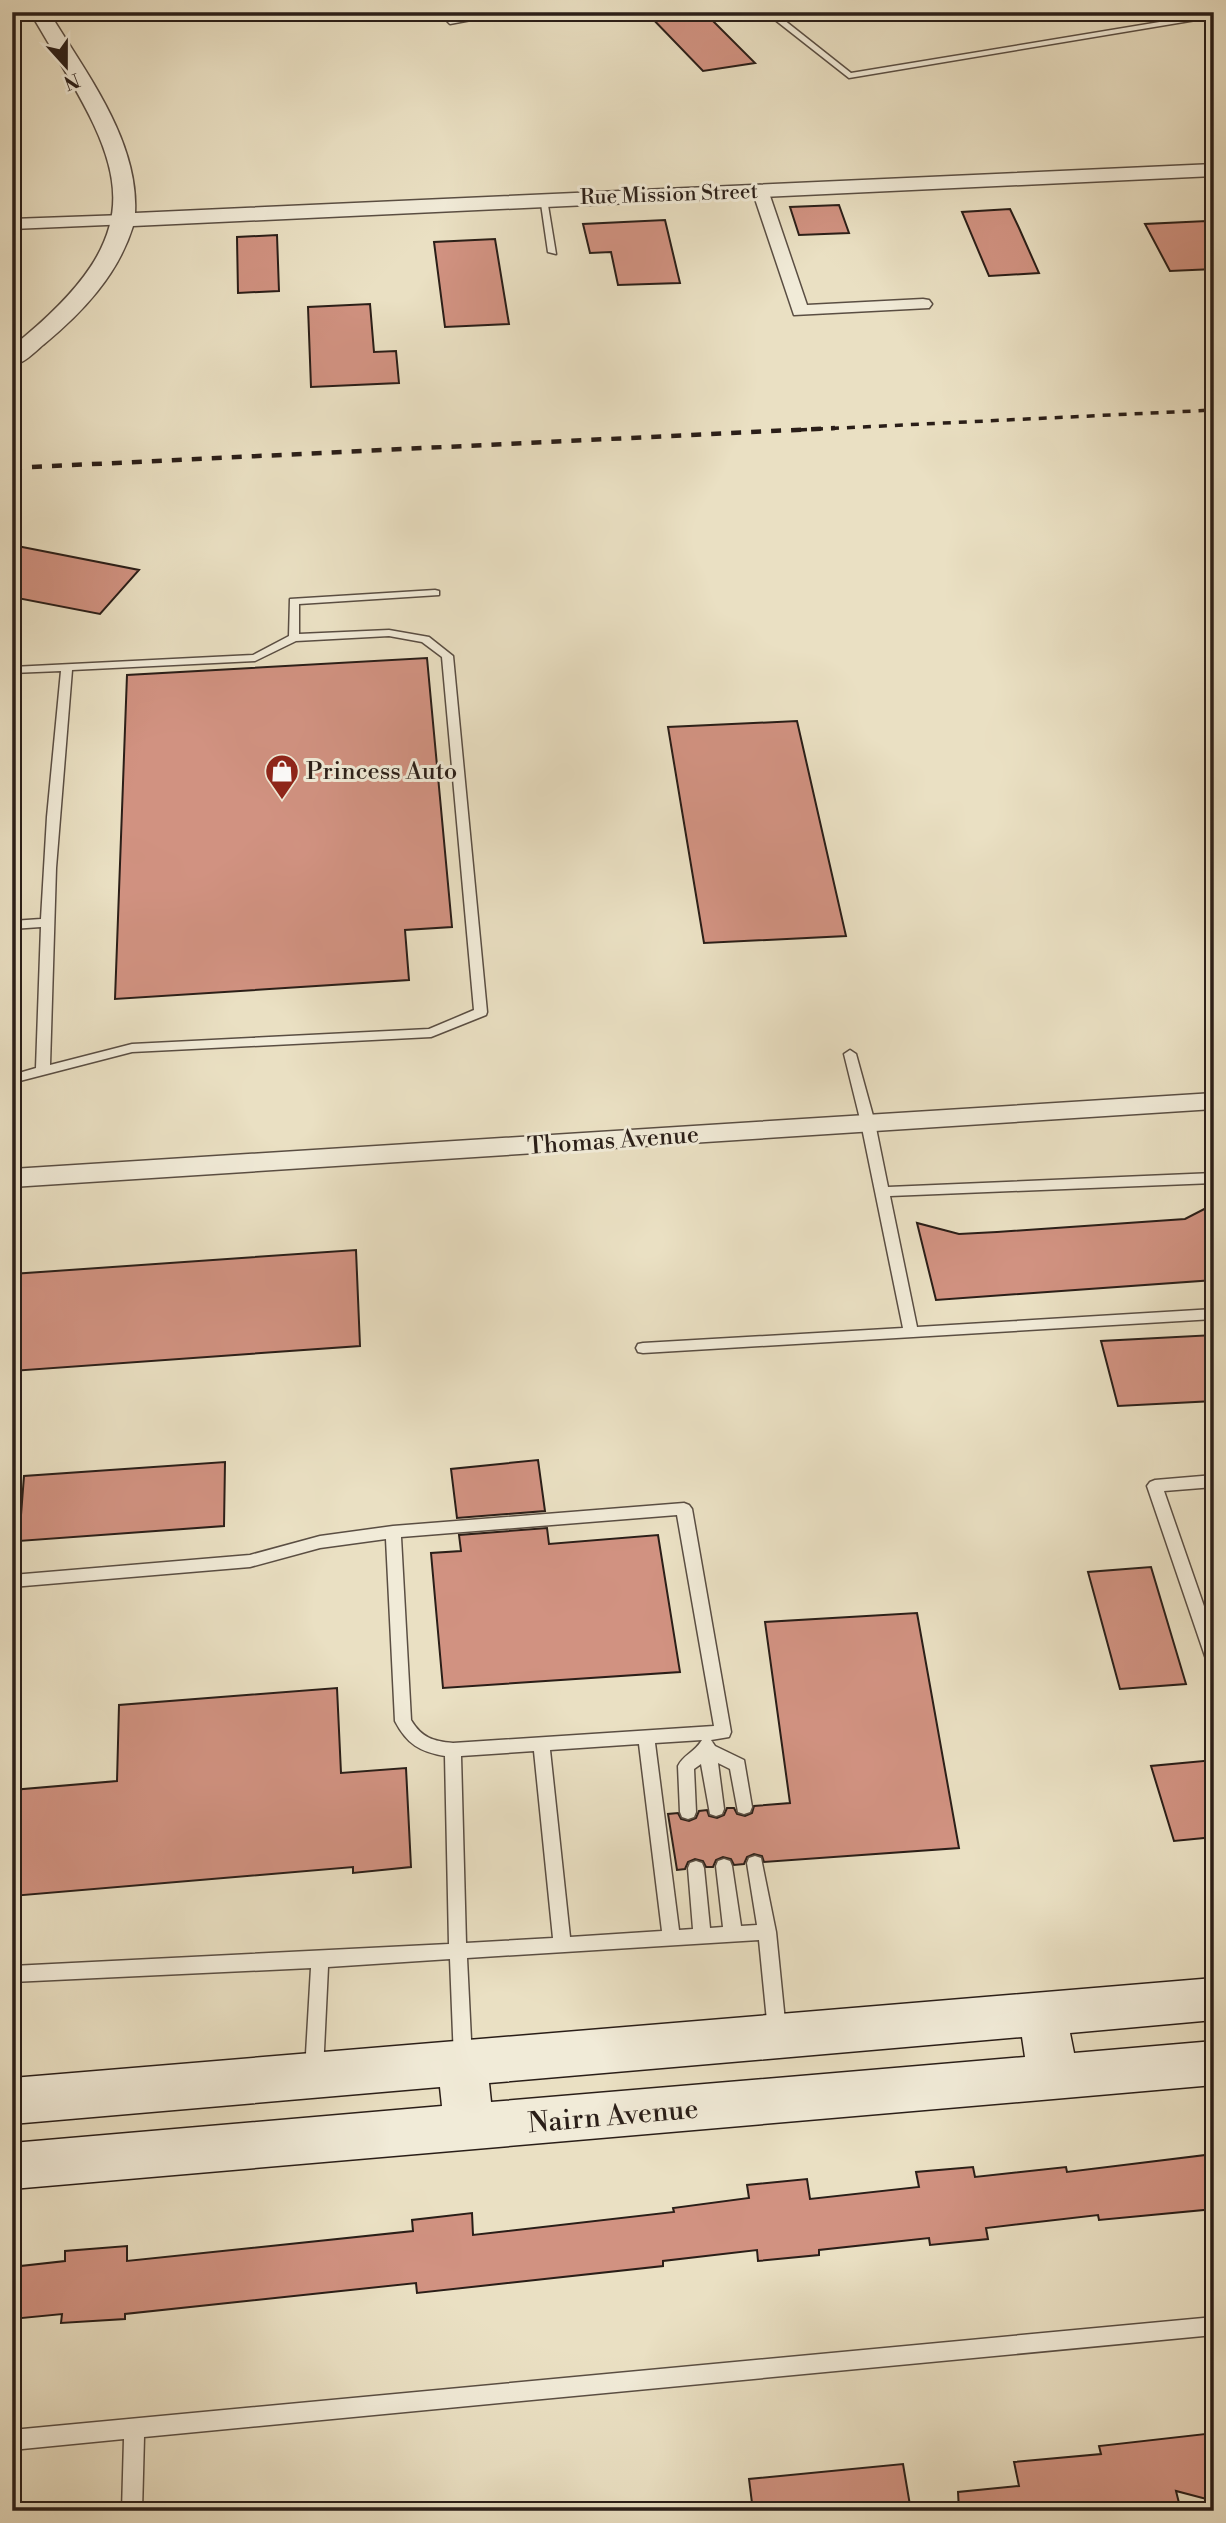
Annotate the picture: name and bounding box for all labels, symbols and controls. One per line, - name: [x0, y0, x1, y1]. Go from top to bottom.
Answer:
- north arrow: [32, 32, 102, 102]
- text: N: [60, 67, 83, 95]
- street label: Rue Mission Street: [580, 179, 759, 211]
- shop icon: Princess Auto: [263, 752, 301, 801]
- place label: Princess Auto: [306, 757, 457, 787]
- street label: Thomas Avenue: [526, 1120, 700, 1162]
- street label: Nairn Avenue: [526, 2092, 700, 2141]

